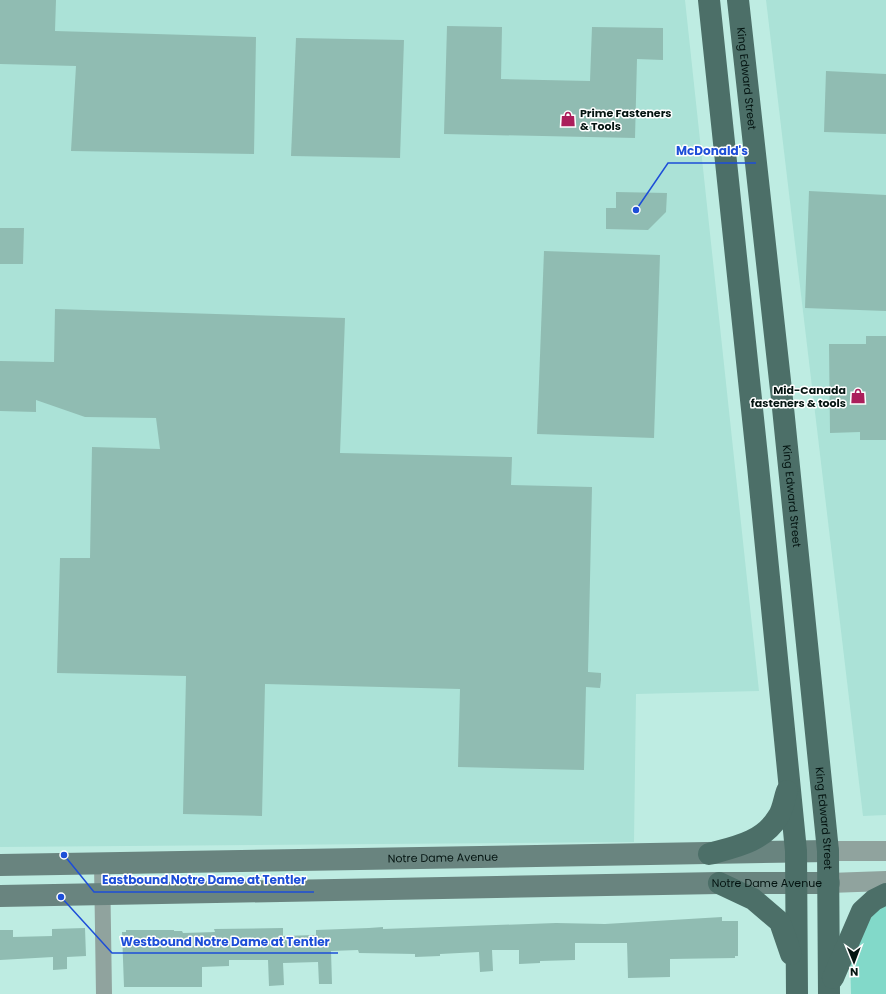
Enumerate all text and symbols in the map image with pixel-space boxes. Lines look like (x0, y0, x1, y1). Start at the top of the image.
street label: King Edward Street (733, 26, 760, 131)
place label: Prime Fasteners & Tools (580, 105, 671, 134)
shop icon: Prime Fasteners & Tools (559, 110, 577, 128)
callout: McDonald's (668, 139, 756, 163)
text: McDonald's (676, 142, 748, 159)
place label: Mid-Canada fasteners & tools (751, 382, 846, 411)
shop icon: Mid-Canada fasteners & tools (849, 387, 867, 405)
street label: King Edward Street (779, 444, 805, 548)
street label: King Edward Street (812, 766, 836, 870)
street label: Notre Dame Avenue (388, 849, 498, 866)
callout: Eastbound Notre Dame at Tentler (94, 868, 314, 892)
text: Eastbound Notre Dame at Tentler (102, 871, 306, 888)
street label: Notre Dame Avenue (712, 875, 822, 891)
callout: Westbound Notre Dame at Tentler (112, 929, 338, 953)
text: Westbound Notre Dame at Tentler (120, 933, 330, 950)
north arrow (834, 942, 874, 982)
text: N (850, 964, 858, 980)

